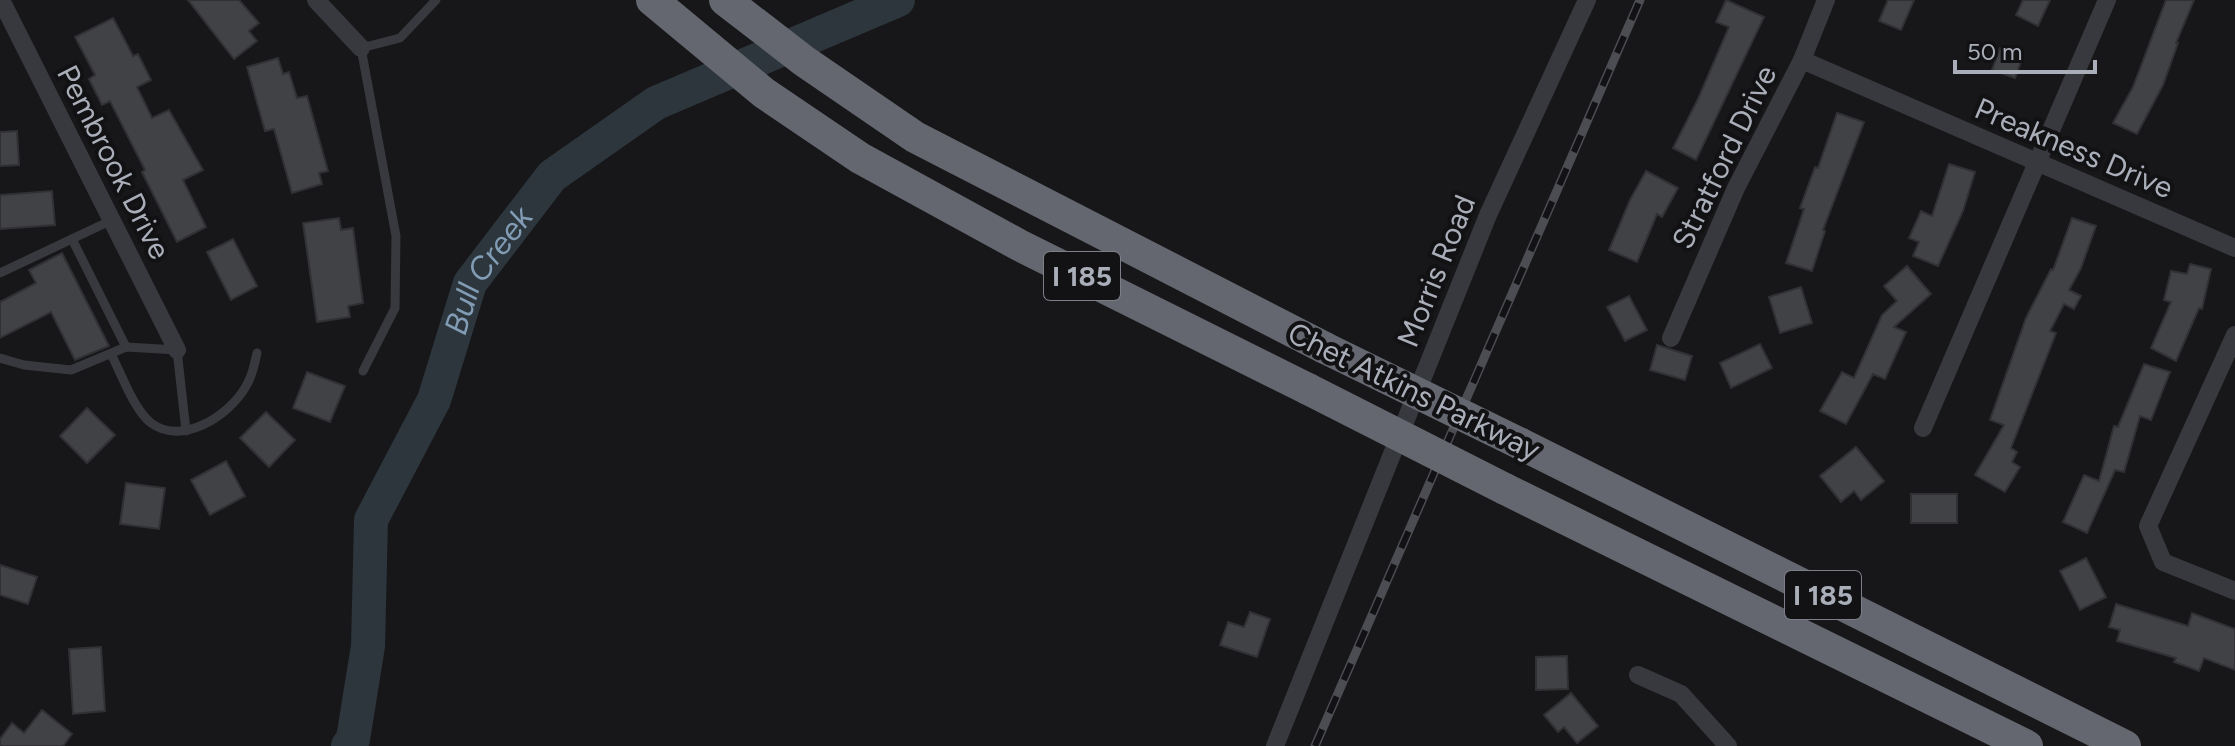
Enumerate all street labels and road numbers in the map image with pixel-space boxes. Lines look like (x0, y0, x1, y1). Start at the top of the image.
street label: Pembrook Drive (49, 59, 179, 265)
street label: Stratford Drive (1664, 59, 1784, 255)
street label: Preakness Drive (1969, 90, 2179, 206)
street label: Morris Road (1389, 190, 1483, 352)
road number: I 185 (1044, 252, 1120, 300)
street label: Chet Atkins Parkway (1282, 314, 1546, 468)
road number: I 185 (1785, 571, 1861, 619)

